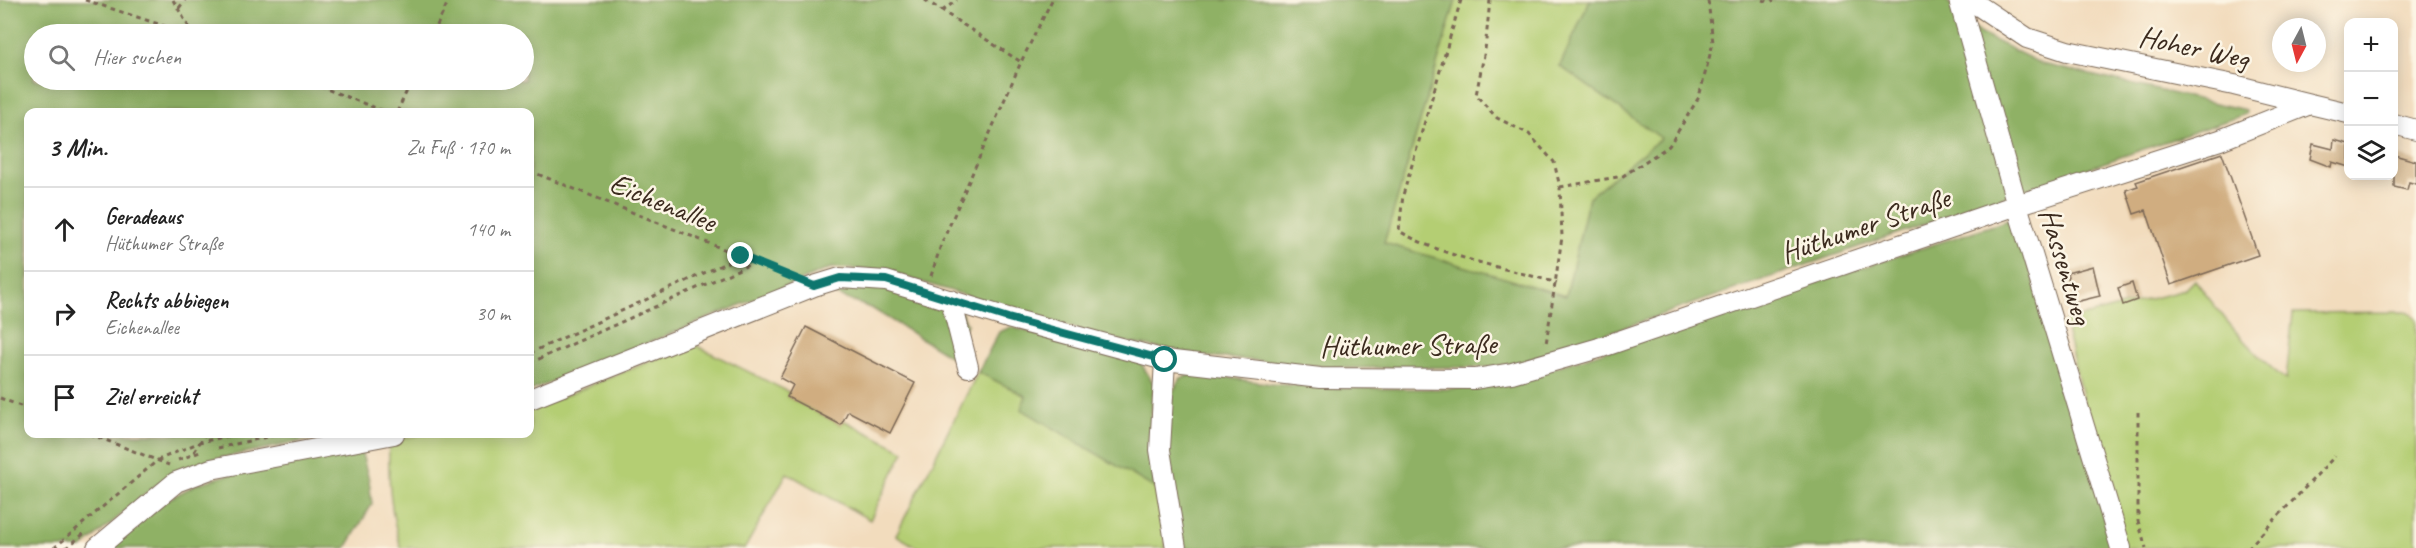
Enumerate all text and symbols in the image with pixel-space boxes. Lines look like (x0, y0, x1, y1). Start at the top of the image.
street label: Hoher Weg (2136, 17, 2255, 78)
north arrow (2272, 18, 2326, 72)
map controls (2344, 18, 2398, 180)
button: + (2344, 18, 2398, 72)
search box (24, 24, 534, 90)
icon: search (45, 41, 78, 74)
text: Hier suchen (93, 43, 181, 71)
button: − (2344, 72, 2398, 126)
button: layers (2344, 126, 2398, 180)
text: 3 Min. (48, 131, 107, 164)
text: Zu Fuß · 170 m (407, 135, 510, 160)
street label: Eichenallee (604, 164, 724, 241)
street label: Hüthumer Straße (1775, 178, 1957, 272)
text: Geradeaus (105, 203, 182, 231)
street label: Hassentweg (2030, 203, 2102, 331)
icon: ahead (48, 213, 81, 246)
text: 140 m (467, 217, 510, 242)
text: Hüthumer Straße (105, 231, 223, 256)
route end (727, 242, 753, 268)
text: Rechts abbiegen (105, 287, 228, 315)
icon: right (48, 297, 81, 330)
text: 30 m (476, 301, 510, 326)
text: Eichenallee (105, 315, 179, 340)
street label: Hüthumer Straße (1319, 324, 1499, 366)
route start (1151, 346, 1177, 372)
icon: arrive (48, 381, 81, 414)
text: Ziel erreicht (105, 383, 198, 411)

